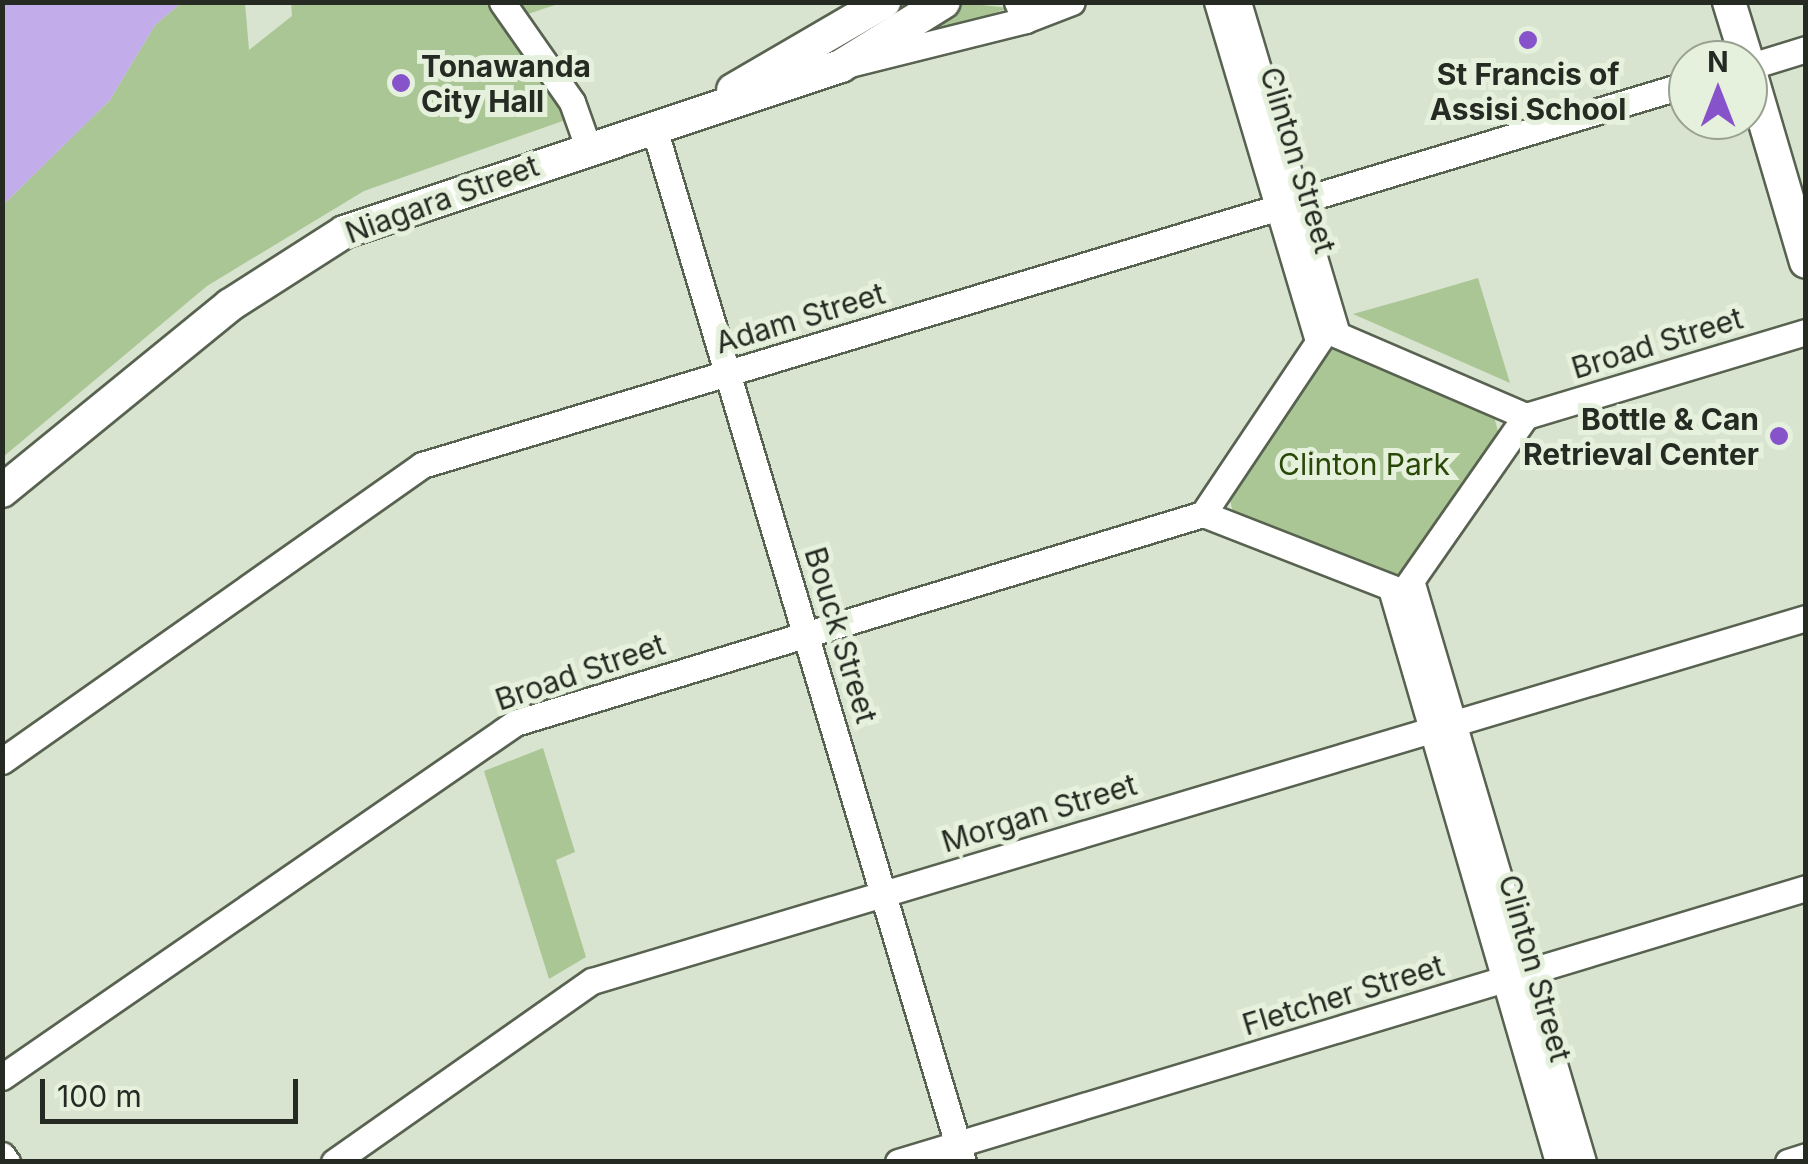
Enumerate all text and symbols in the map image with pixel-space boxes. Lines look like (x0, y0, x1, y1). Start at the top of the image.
marker: St Francis of Assisi School (1517, 29, 1539, 51)
north arrow (1668, 40, 1768, 140)
text: N (1707, 45, 1729, 79)
place label: Tonawanda City Hall (421, 48, 591, 118)
place label: St Francis of Assisi School (1430, 56, 1626, 126)
street label: Clinton Street (1253, 63, 1343, 257)
marker: Tonawanda City Hall (390, 72, 412, 94)
street label: Niagara Street (340, 147, 544, 251)
street label: Adam Street (711, 275, 889, 361)
street label: Broad Street (1567, 300, 1747, 386)
place label: Bottle & Can Retrieval Center (1523, 401, 1759, 472)
marker: Bottle & Can Retrieval Center (1768, 425, 1790, 447)
park label: Clinton Park (1278, 446, 1450, 482)
street label: Bouck Street (797, 543, 885, 727)
street label: Broad Street (490, 626, 670, 718)
street label: Morgan Street (937, 766, 1141, 860)
street label: Clinton Street (1491, 871, 1579, 1065)
street label: Fletcher Street (1238, 947, 1448, 1043)
scale bar (45, 1059, 302, 1121)
text: 100 m (57, 1078, 142, 1114)

